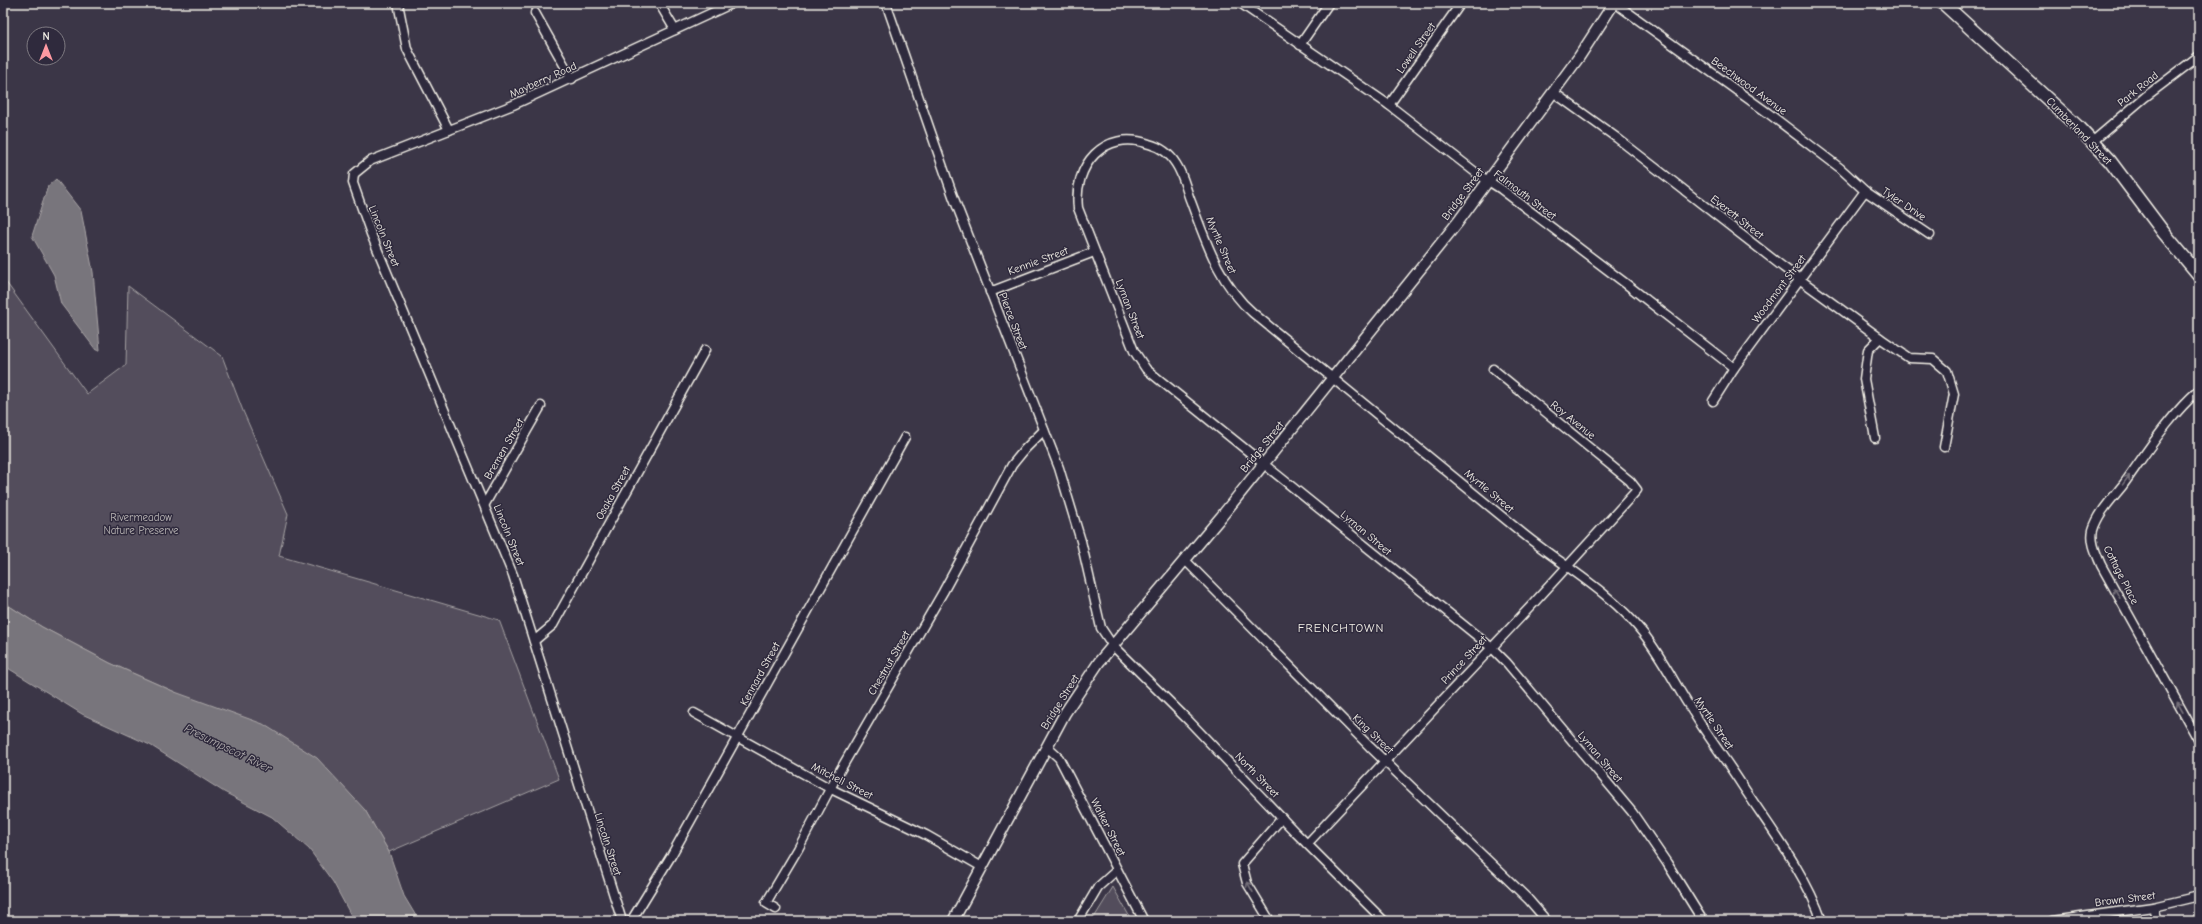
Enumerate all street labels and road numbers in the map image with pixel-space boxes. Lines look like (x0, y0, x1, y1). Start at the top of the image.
street label: Lowell Street (1394, 19, 1439, 76)
street label: Beechwood Avenue (1709, 54, 1790, 118)
street label: Mayberry Road (507, 59, 579, 101)
street label: Park Road (2115, 69, 2161, 109)
street label: Cumberland Street (2044, 95, 2115, 168)
street label: Bridge Street (1439, 165, 1487, 223)
street label: Falmouth Street (1491, 167, 1559, 223)
street label: Tyler Drive (1880, 185, 1929, 224)
street label: Everett Street (1708, 192, 1767, 242)
street label: Lincoln Street (366, 203, 403, 269)
street label: Myrtle Street (1203, 214, 1239, 276)
street label: Kennie Street (1006, 244, 1071, 278)
street label: Woodmont Street (1749, 252, 1809, 326)
street label: Lyman Street (1113, 277, 1148, 341)
street label: Pierce Street (996, 291, 1030, 352)
street label: Roy Avenue (1548, 398, 1599, 442)
street label: Bremen Street (481, 415, 527, 482)
street label: Bridge Street (1237, 418, 1287, 475)
street label: Osaka Street (593, 463, 633, 522)
street label: Myrtle Street (1462, 466, 1517, 516)
street label: Lincoln Street (491, 502, 528, 568)
street label: Lyman Street (1338, 508, 1395, 559)
street label: Cottage Place (2101, 543, 2142, 607)
street label: Chestnut Street (865, 628, 913, 697)
street label: Prince Street (1438, 633, 1490, 687)
street label: Kennard Street (737, 639, 783, 708)
street label: Bridge Street (1038, 672, 1082, 732)
street label: Myrtle Street (1692, 694, 1737, 753)
street label: King Street (1350, 711, 1397, 757)
street label: Lyman Street (1575, 729, 1626, 786)
street label: North Street (1232, 750, 1282, 801)
street label: Mitchell Street (809, 760, 876, 802)
street label: Walker Street (1088, 796, 1128, 859)
street label: Lincoln Street (592, 811, 624, 878)
street label: Brown Street (2094, 889, 2157, 909)

